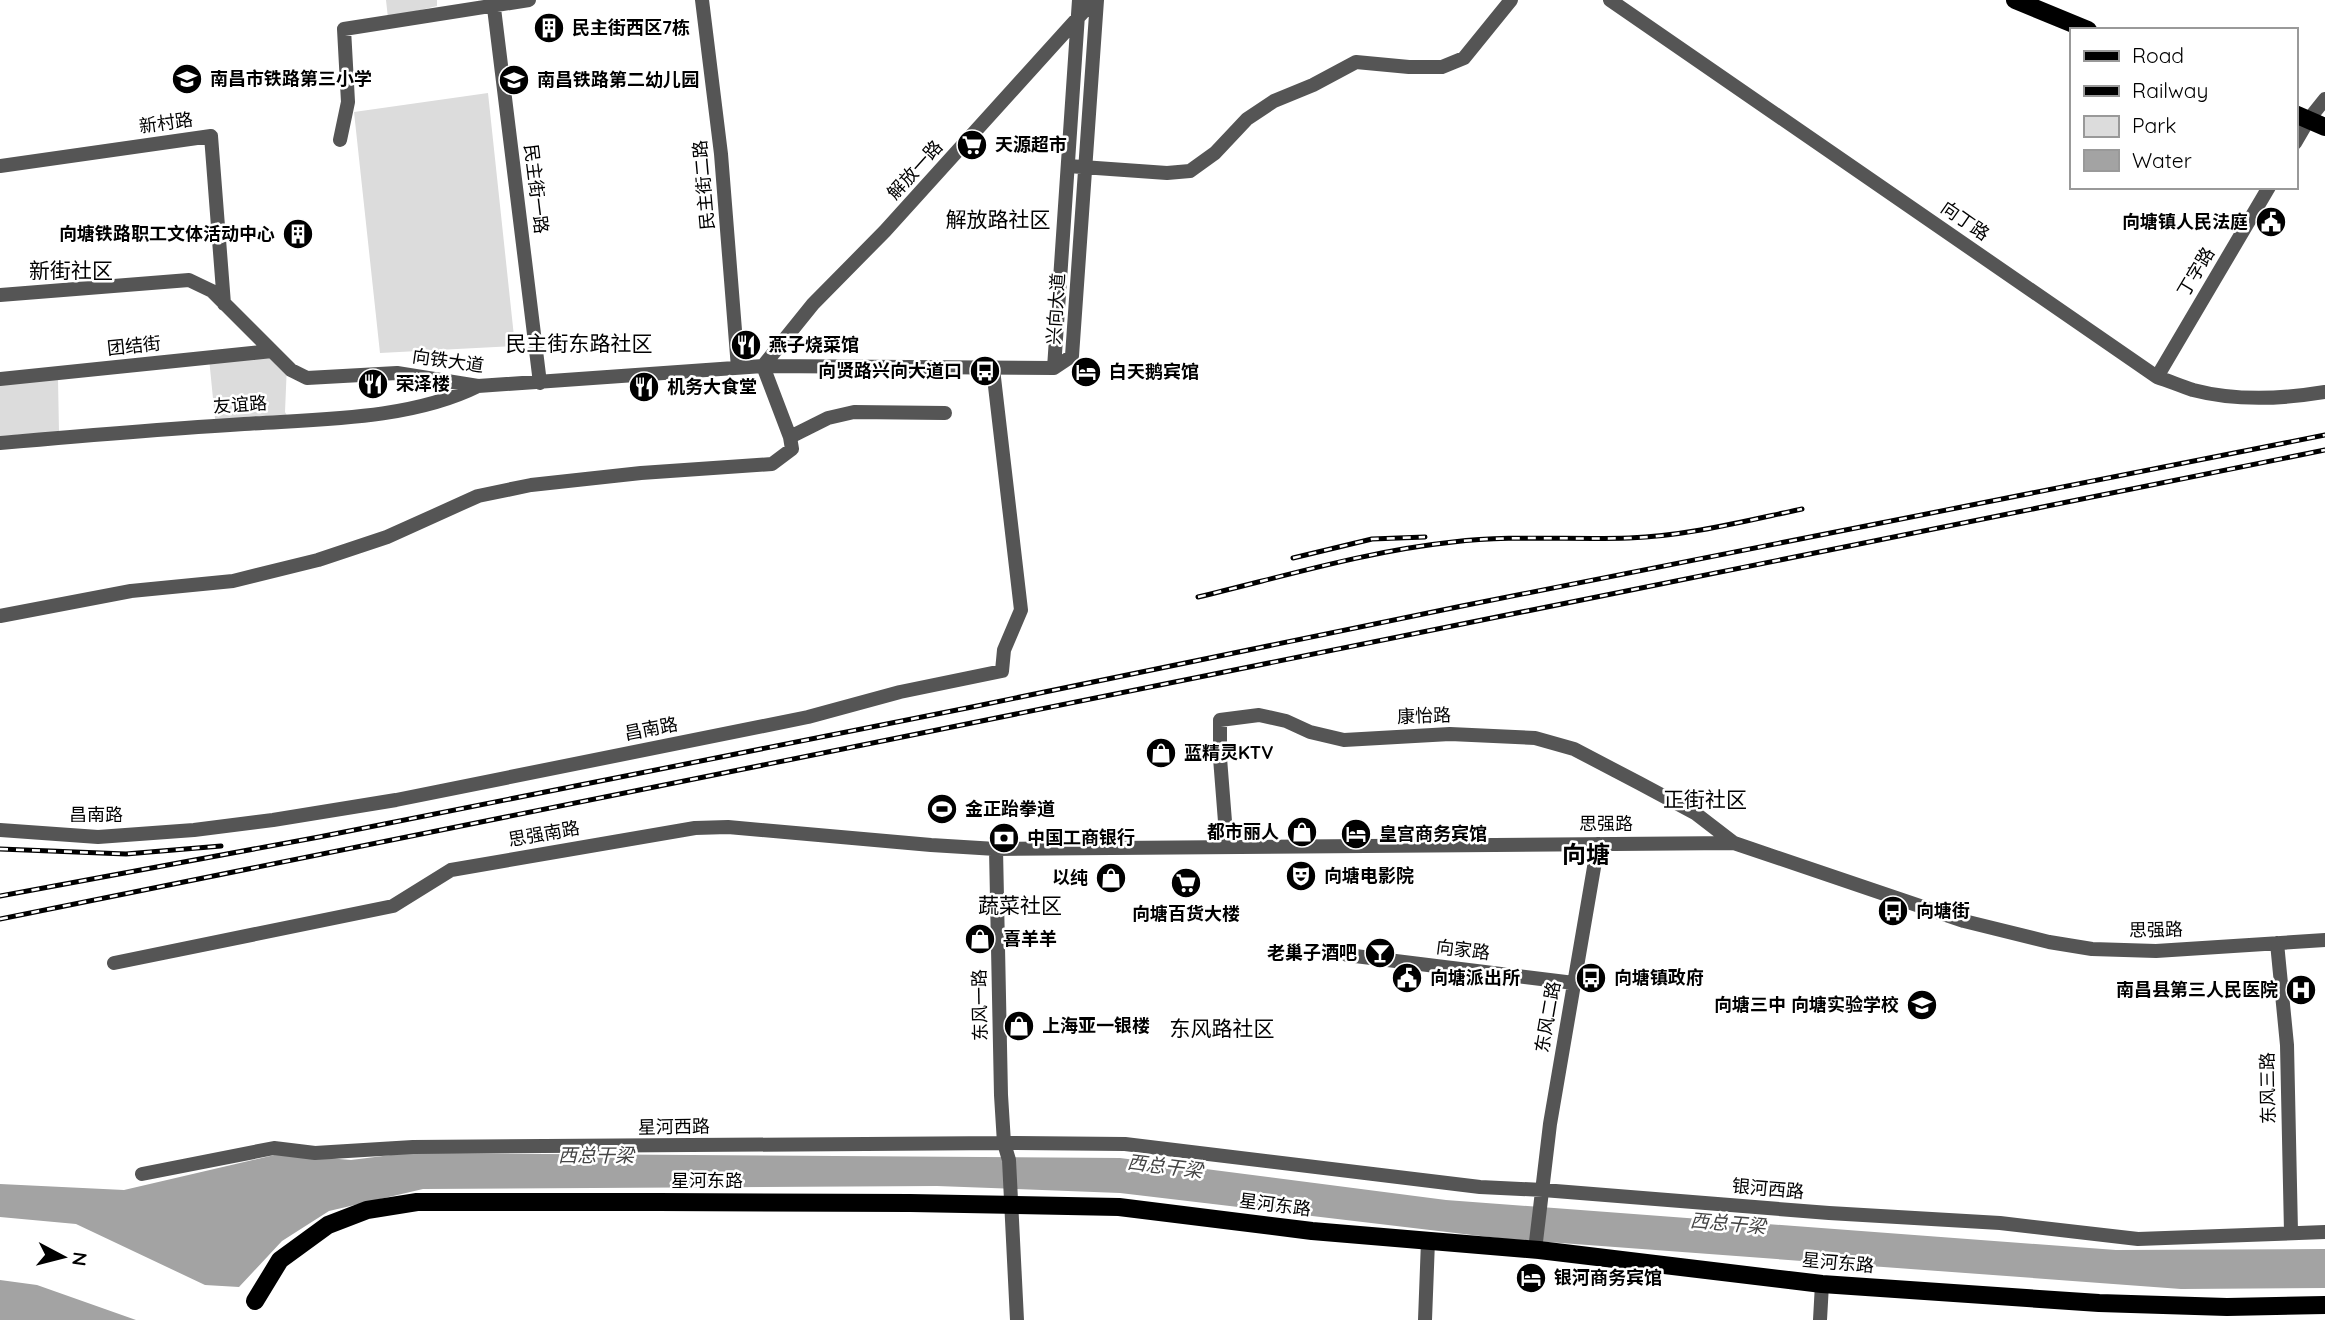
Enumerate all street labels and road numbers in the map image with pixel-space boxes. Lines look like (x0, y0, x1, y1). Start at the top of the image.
street label: 新村路 (138, 107, 194, 138)
street label: 解放一路 (882, 135, 947, 204)
street label: 民主街二路 (688, 139, 719, 231)
street label: 民主街一路 (520, 143, 553, 235)
street label: 向丁路 (1937, 196, 1994, 245)
street label: 丁字路 (2172, 243, 2219, 301)
street label: 兴向大道 (1042, 272, 1069, 346)
street label: 团结街 (106, 331, 162, 360)
street label: 向铁大道 (411, 344, 485, 377)
street label: 友谊路 (212, 391, 268, 418)
street label: 康怡路 (1397, 703, 1451, 728)
street label: 昌南路 (622, 712, 680, 745)
street label: 昌南路 (69, 803, 123, 826)
street label: 思强路 (1579, 812, 1633, 835)
street label: 思强南路 (506, 816, 581, 851)
street label: 思强路 (2129, 918, 2183, 941)
street label: 向家路 (1435, 935, 1491, 964)
street label: 东风一路 (967, 969, 992, 1041)
street label: 东风二路 (1530, 979, 1565, 1054)
street label: 东风三路 (2255, 1052, 2280, 1124)
street label: 星河西路 (638, 1114, 710, 1139)
street label: 星河东路 (671, 1169, 743, 1192)
street label: 银河西路 (1731, 1174, 1805, 1203)
street label: 星河东路 (1238, 1189, 1312, 1220)
street label: 星河东路 (1801, 1248, 1875, 1277)

